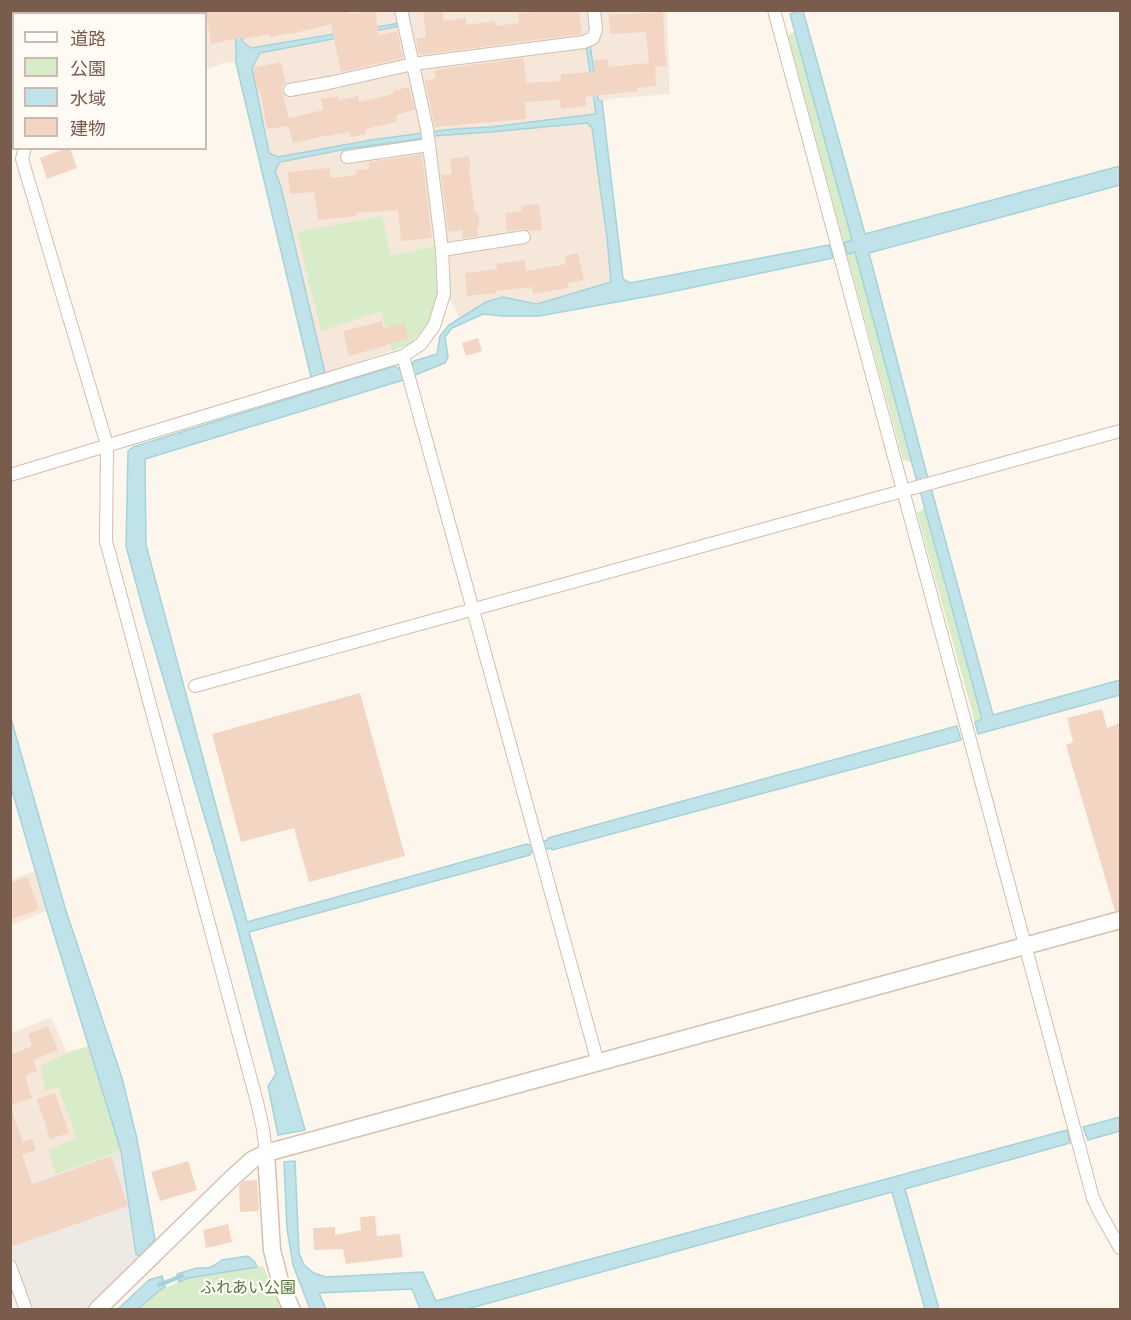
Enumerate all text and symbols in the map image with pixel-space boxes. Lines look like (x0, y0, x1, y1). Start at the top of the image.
legend (12, 12, 207, 150)
text: 道路 (70, 28, 106, 49)
text: 公園 (70, 58, 106, 79)
text: 水域 (70, 88, 106, 109)
text: 建物 (70, 118, 106, 139)
park label: ふれあい公園 (200, 1279, 296, 1299)

